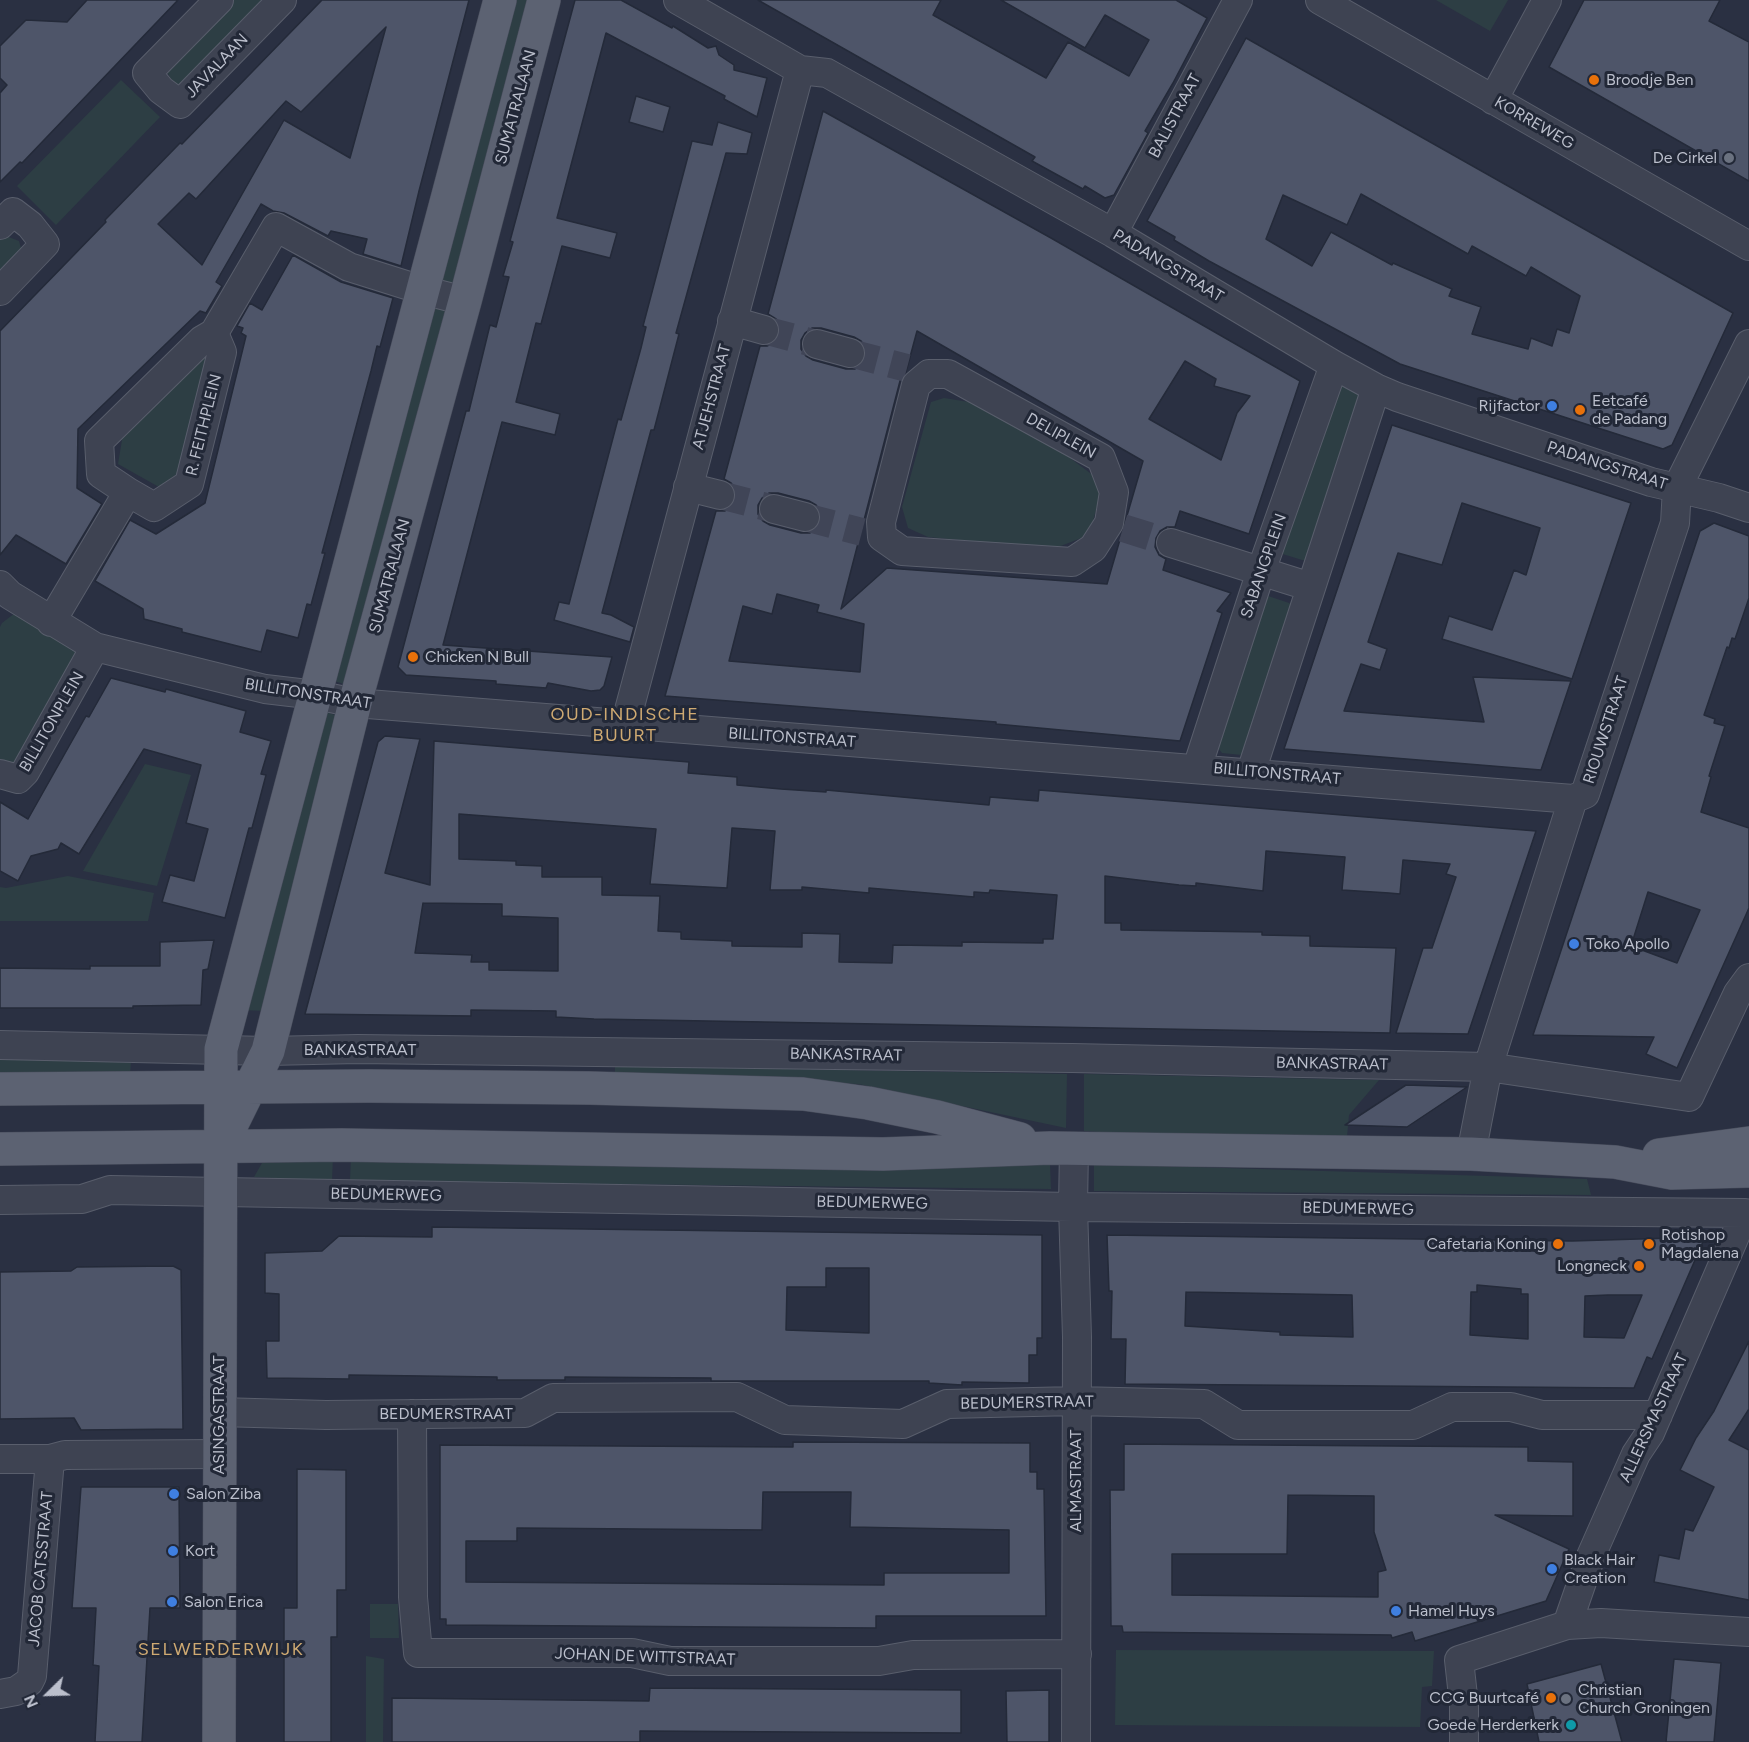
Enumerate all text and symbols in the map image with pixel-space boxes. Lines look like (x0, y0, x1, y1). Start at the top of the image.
street label: JAVALAAN (182, 30, 252, 102)
street label: SUMATRALAAN (492, 48, 540, 166)
place label: Broodje Ben (1606, 70, 1694, 90)
street label: BALISTRAAT (1145, 71, 1205, 161)
marker: Broodje Ben (1587, 73, 1601, 87)
street label: KORREWEG (1491, 93, 1577, 153)
place label: De Cirkel (1653, 148, 1717, 168)
marker: De Cirkel (1722, 151, 1736, 165)
street label: PADANGSTRAAT (1109, 225, 1227, 307)
street label: ATJEHSTRAAT (689, 342, 735, 452)
street label: R. FEITHPLEIN (182, 372, 226, 478)
place label: Eetcafé de Padang (1592, 391, 1667, 429)
place label: Rijfactor (1479, 396, 1540, 416)
marker: Rijfactor (1545, 399, 1559, 413)
marker: Eetcafé de Padang (1573, 403, 1587, 417)
street label: DELIPLEIN (1023, 409, 1099, 463)
street label: PADANGSTRAAT (1544, 437, 1670, 495)
street label: SABANGPLEIN (1237, 511, 1291, 621)
street label: SUMATRALAAN (366, 517, 414, 635)
place label: Chicken N Bull (425, 647, 529, 667)
marker: Chicken N Bull (406, 650, 420, 664)
street label: BILLITONPLEIN (16, 668, 88, 776)
street label: RIOUWSTRAAT (1580, 674, 1632, 786)
street label: BILLITONSTRAAT (243, 675, 373, 713)
district label: OUD-INDISCHE BUURT (551, 704, 699, 746)
street label: BILLITONSTRAAT (728, 724, 856, 752)
street label: BILLITONSTRAAT (1213, 759, 1341, 789)
place label: Toko Apollo (1586, 934, 1670, 954)
marker: Toko Apollo (1567, 937, 1581, 951)
street label: BANKASTRAAT (304, 1040, 416, 1060)
street label: BANKASTRAAT (790, 1044, 902, 1066)
street label: BANKASTRAAT (1276, 1053, 1388, 1075)
street label: BEDUMERWEG (330, 1184, 442, 1206)
street label: BEDUMERWEG (816, 1192, 928, 1214)
street label: BEDUMERWEG (1302, 1198, 1414, 1220)
place label: Rotishop Magdalena (1661, 1225, 1739, 1263)
place label: Cafetaria Koning (1426, 1234, 1546, 1254)
marker: Cafetaria Koning (1551, 1237, 1565, 1251)
marker: Rotishop Magdalena (1642, 1237, 1656, 1251)
place label: Longneck (1557, 1256, 1627, 1276)
marker: Longneck (1632, 1259, 1646, 1273)
street label: ALLERSMASTRAAT (1616, 1350, 1692, 1486)
street label: ASINGASTRAAT (209, 1355, 229, 1475)
street label: BEDUMERSTRAAT (960, 1392, 1094, 1414)
street label: BEDUMERSTRAAT (379, 1404, 513, 1424)
street label: ALMASTRAAT (1066, 1430, 1086, 1532)
place label: Salon Ziba (186, 1484, 261, 1504)
marker: Salon Ziba (167, 1487, 181, 1501)
street label: JACOB CATSSTRAAT (25, 1490, 57, 1648)
place label: Kort (185, 1541, 215, 1561)
marker: Kort (166, 1544, 180, 1558)
place label: Black Hair Creation (1564, 1550, 1635, 1588)
marker: Black Hair Creation (1545, 1562, 1559, 1576)
place label: Salon Erica (184, 1592, 263, 1612)
marker: Salon Erica (165, 1595, 179, 1609)
place label: Hamel Huys (1408, 1601, 1495, 1621)
marker: Hamel Huys (1389, 1604, 1403, 1618)
district label: SELWERDERWIJK (138, 1639, 304, 1661)
street label: JOHAN DE WITTSTRAAT (554, 1644, 736, 1670)
north arrow (18, 1664, 78, 1724)
place label: Christian Church Groningen (1578, 1680, 1710, 1718)
place label: CCG Buurtcafé (1429, 1688, 1539, 1708)
marker: CCG Buurtcafé (1544, 1691, 1558, 1705)
text: N (20, 1692, 42, 1711)
marker: Christian Church Groningen (1559, 1692, 1573, 1706)
place label: Goede Herderkerk (1428, 1715, 1559, 1735)
marker: Goede Herderkerk (1564, 1718, 1578, 1732)

